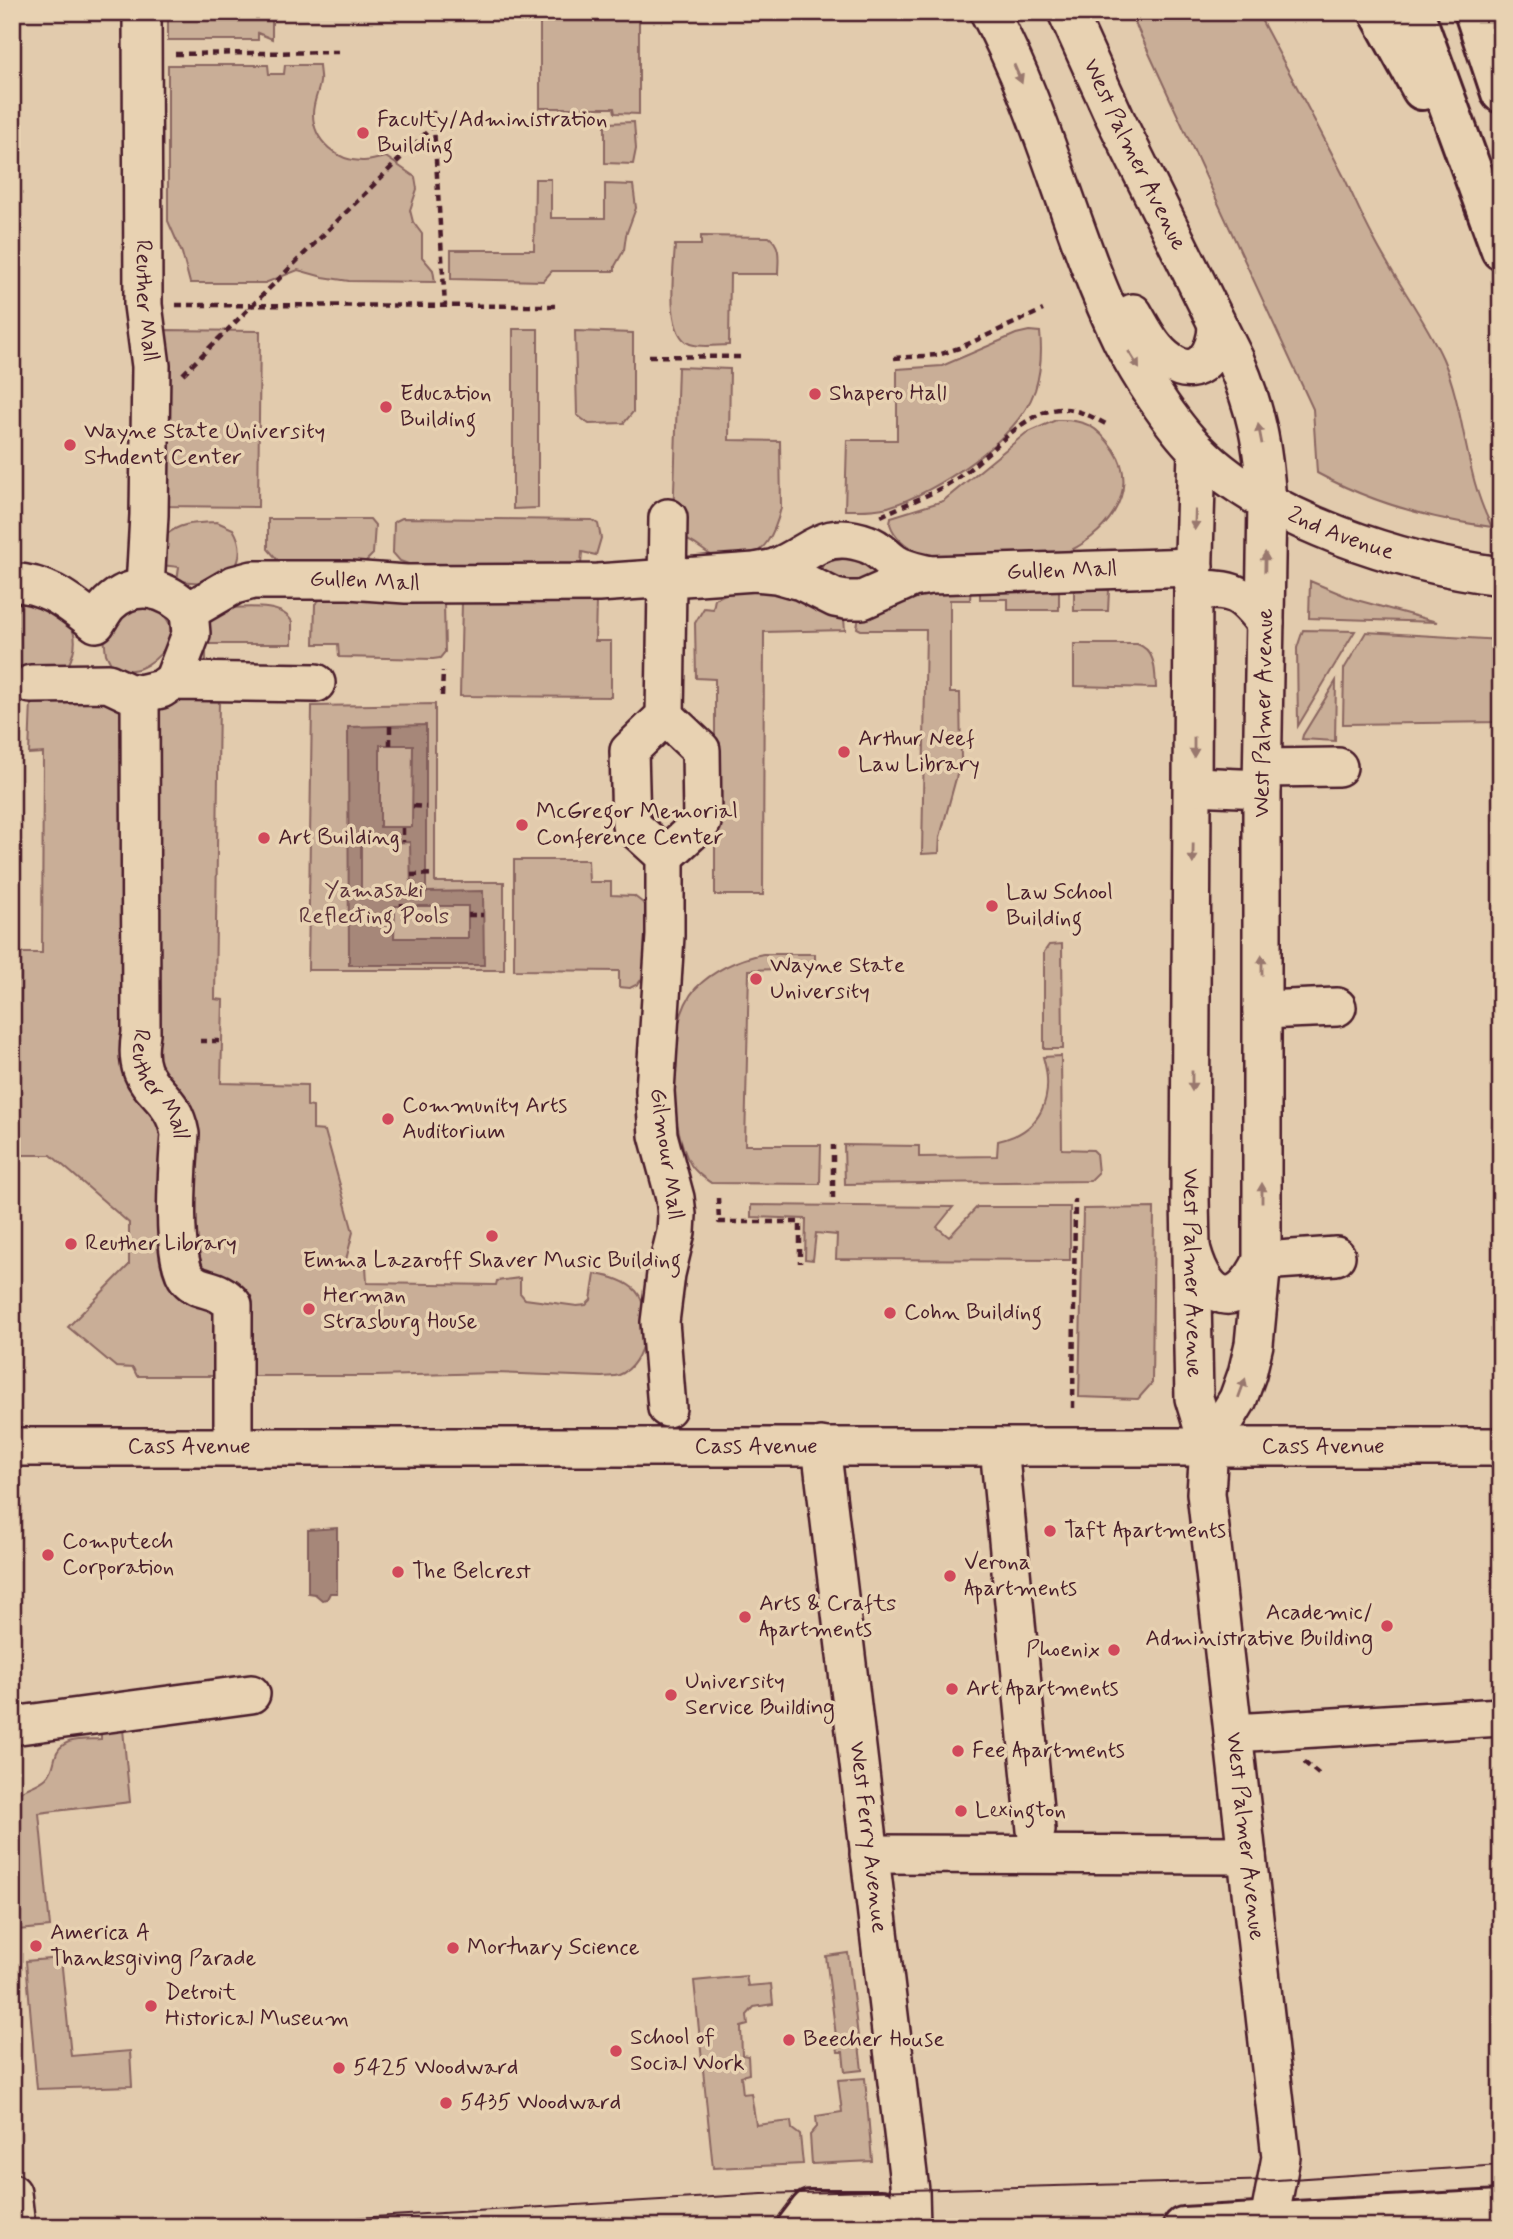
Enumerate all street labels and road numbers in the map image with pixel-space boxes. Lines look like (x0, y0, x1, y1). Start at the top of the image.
street label: West Palmer Avenue (1075, 54, 1194, 256)
street label: Reuther Mall (128, 240, 165, 364)
street label: 2nd Avenue (1283, 500, 1397, 568)
street label: Gullen Mall (1006, 554, 1118, 588)
street label: Gullen Mall (309, 565, 420, 599)
street label: West Palmer Avenue (1247, 608, 1281, 818)
street label: Reuther Mall (124, 1027, 195, 1140)
street label: Gilmour Mall (642, 1086, 690, 1222)
street label: West Palmer Avenue (1175, 1168, 1209, 1378)
street label: Cass Avenue (127, 1432, 251, 1462)
street label: Cass Avenue (694, 1432, 818, 1462)
street label: Cass Avenue (1261, 1432, 1385, 1462)
street label: West Palmer Avenue (1218, 1731, 1271, 1942)
street label: West Ferry Avenue (841, 1740, 894, 1935)

